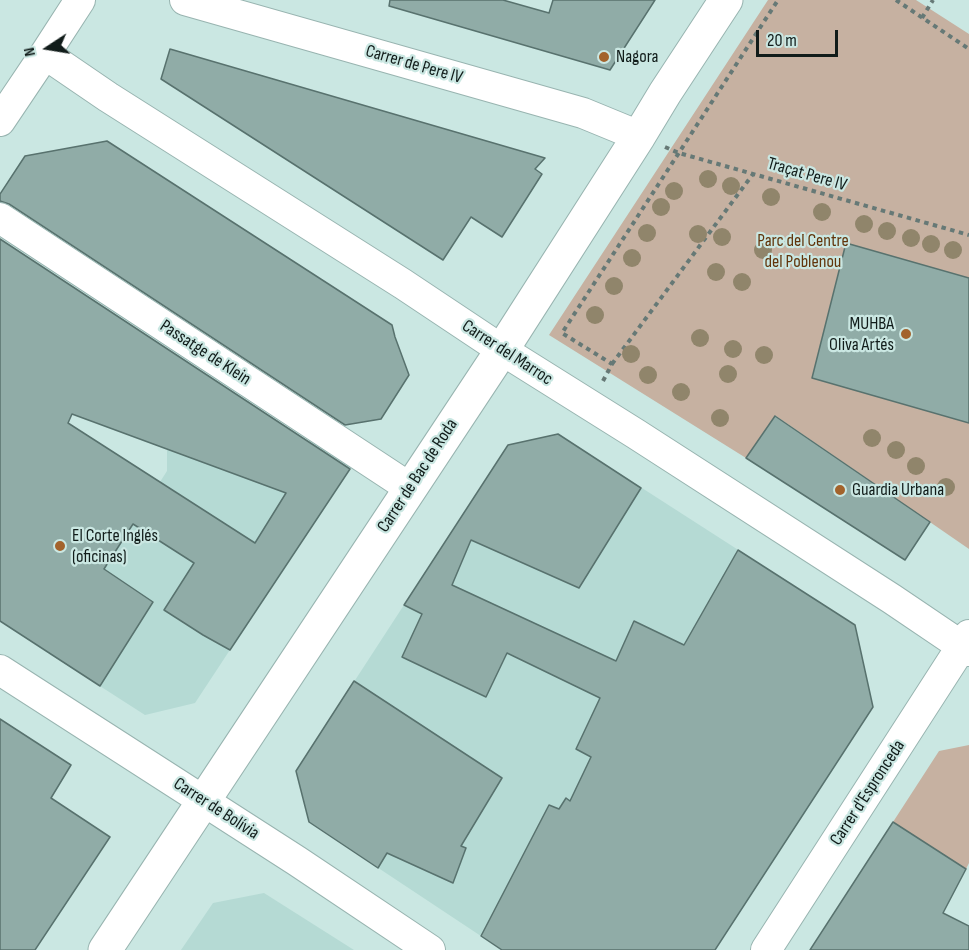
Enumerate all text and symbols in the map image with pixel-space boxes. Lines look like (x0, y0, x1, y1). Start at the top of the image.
north arrow (18, 18, 78, 78)
scale bar (759, 18, 842, 56)
text: 20 m (767, 30, 797, 51)
street label: Carrer de Pere IV (363, 41, 465, 89)
text: N (20, 46, 40, 58)
place label: Nagora (616, 46, 658, 68)
marker: Nagora (597, 50, 611, 64)
street label: Traçat Pere IV (765, 153, 849, 197)
park label: Parc del Centre del Poblenou (757, 230, 849, 272)
place label: MUHBA Oliva Artés (829, 313, 894, 356)
street label: Passatge de Klein (156, 316, 254, 390)
street label: Carrer del Marroc (458, 316, 556, 390)
marker: MUHBA Oliva Artés (899, 327, 913, 341)
street label: Carrer de Bac de Roda (373, 415, 463, 537)
place label: Guardia Urbana (852, 479, 944, 501)
marker: Guardia Urbana (833, 483, 847, 497)
place label: El Corte Inglés (oficinas) (72, 525, 158, 568)
marker: El Corte Inglés (oficinas) (53, 539, 67, 553)
street label: Carrer d'Espronceda (826, 736, 910, 850)
street label: Carrer de Bolívia (169, 773, 263, 845)

